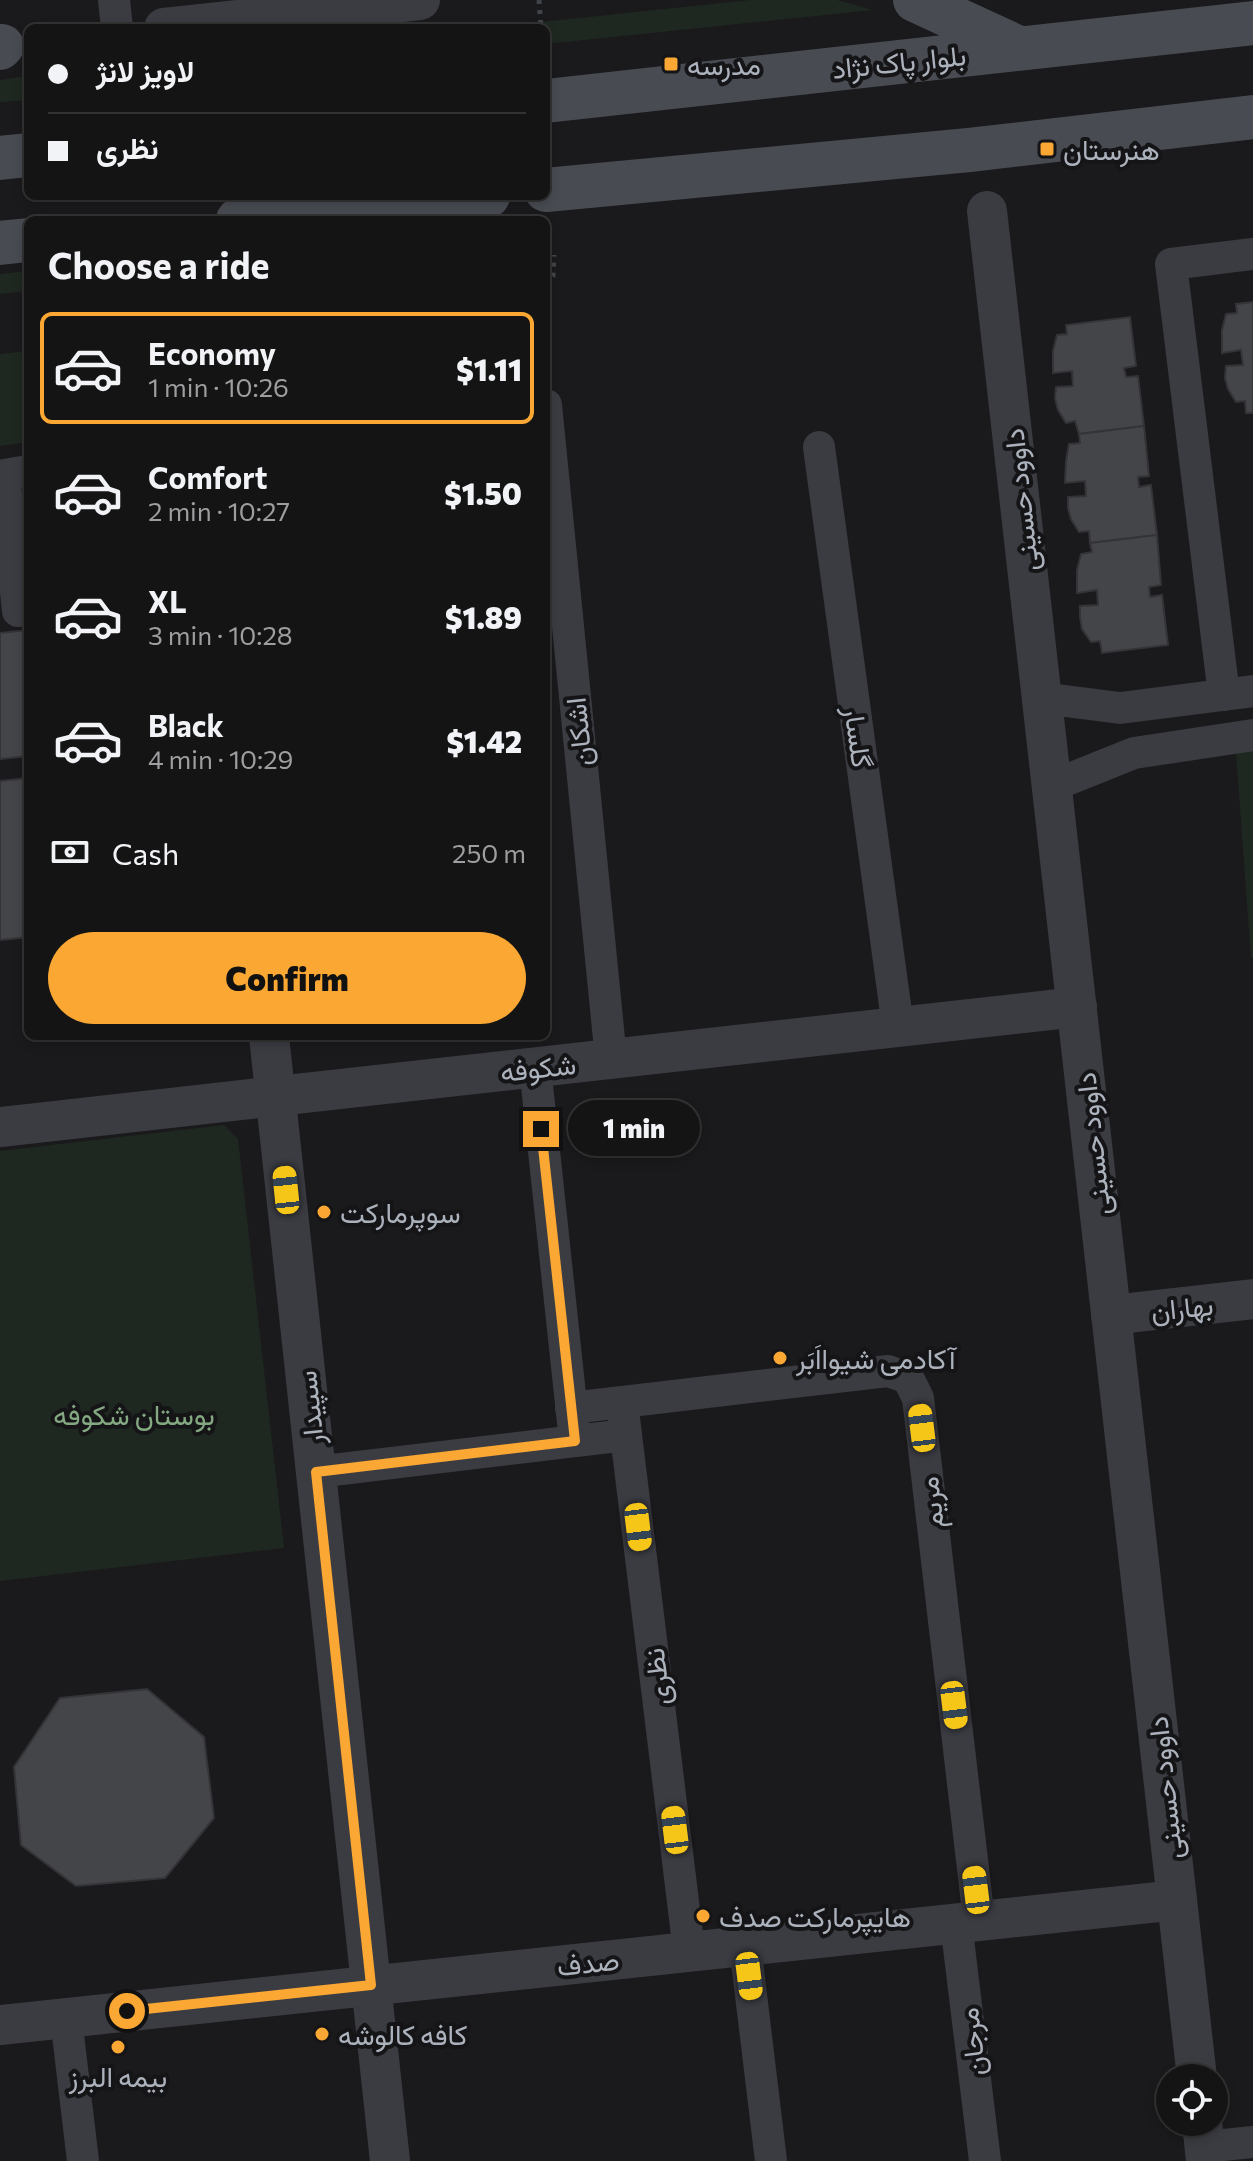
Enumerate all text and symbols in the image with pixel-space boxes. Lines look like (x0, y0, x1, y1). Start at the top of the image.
street label: بلوار پاک نژاد (830, 37, 968, 88)
place label: مدرسه (687, 47, 761, 83)
text: لاويز لانژ (96, 51, 194, 88)
marker: مدرسه (662, 55, 680, 73)
text: نظری (96, 128, 159, 165)
place label: هنرستان (1063, 132, 1160, 168)
marker: هنرستان (1038, 140, 1056, 158)
text: Choose a ride (48, 242, 269, 286)
icon: car (52, 332, 124, 404)
text: Economy (148, 334, 276, 371)
text: $1.11 (456, 350, 522, 387)
text: 1 min · 10:26 (148, 371, 289, 402)
street label: داوود حسینی (996, 427, 1046, 573)
icon: car (52, 456, 124, 528)
text: Comfort (148, 458, 267, 495)
text: $1.50 (444, 474, 522, 511)
text: 2 min · 10:27 (148, 495, 290, 526)
icon: car (52, 580, 124, 652)
text: XL (148, 582, 187, 619)
text: $1.89 (445, 598, 522, 635)
text: 3 min · 10:28 (148, 619, 293, 650)
street label: اشکان (557, 696, 599, 768)
street label: گلسار (836, 703, 880, 770)
icon: car (52, 704, 124, 776)
text: Black (148, 706, 224, 743)
text: $1.42 (446, 722, 522, 759)
text: 4 min · 10:29 (148, 743, 293, 774)
icon: cash (48, 830, 92, 874)
text: Cash (112, 834, 179, 871)
text: 250 m (452, 837, 526, 868)
button: Confirm (48, 932, 526, 1024)
street label: شکوفه (498, 1046, 578, 1090)
street label: داوود حسینی (1068, 1071, 1118, 1217)
callout: 1 min (569, 1101, 701, 1157)
route end (523, 1111, 559, 1147)
text: 1 min (603, 1112, 665, 1143)
car (272, 1165, 300, 1215)
place label: سوپرمارکت (340, 1195, 461, 1232)
marker: سوپرمارکت (315, 1203, 333, 1221)
street label: بهاران (1149, 1287, 1215, 1329)
place label: آکادمی شیوااَبَر (795, 1341, 958, 1377)
marker: آکادمی شیوااَبَر (771, 1349, 789, 1367)
street label: سپیدار (288, 1369, 333, 1448)
park label: بوستان شکوفه (53, 1397, 215, 1433)
car (907, 1403, 937, 1453)
street label: مریم (910, 1475, 953, 1531)
car (623, 1502, 653, 1552)
street label: نظری (636, 1646, 678, 1708)
car (939, 1680, 969, 1730)
street label: داوود حسینی (1140, 1715, 1190, 1861)
car (660, 1805, 690, 1855)
car (961, 1865, 991, 1915)
place label: هایپرمارکت صدف (719, 1899, 911, 1936)
marker: هایپرمارکت صدف (694, 1907, 712, 1925)
street label: صدف (555, 1942, 621, 1982)
car (734, 1951, 764, 2001)
route start (109, 1993, 145, 2029)
street label: مرجان (950, 2006, 994, 2078)
place label: کافه کالوشه (338, 2017, 467, 2053)
marker: کافه کالوشه (313, 2025, 331, 2043)
marker: بیمه البرز (109, 2038, 127, 2056)
place label: بیمه البرز (68, 2059, 167, 2095)
map controls (1156, 2064, 1228, 2136)
button: locate (1156, 2064, 1228, 2136)

